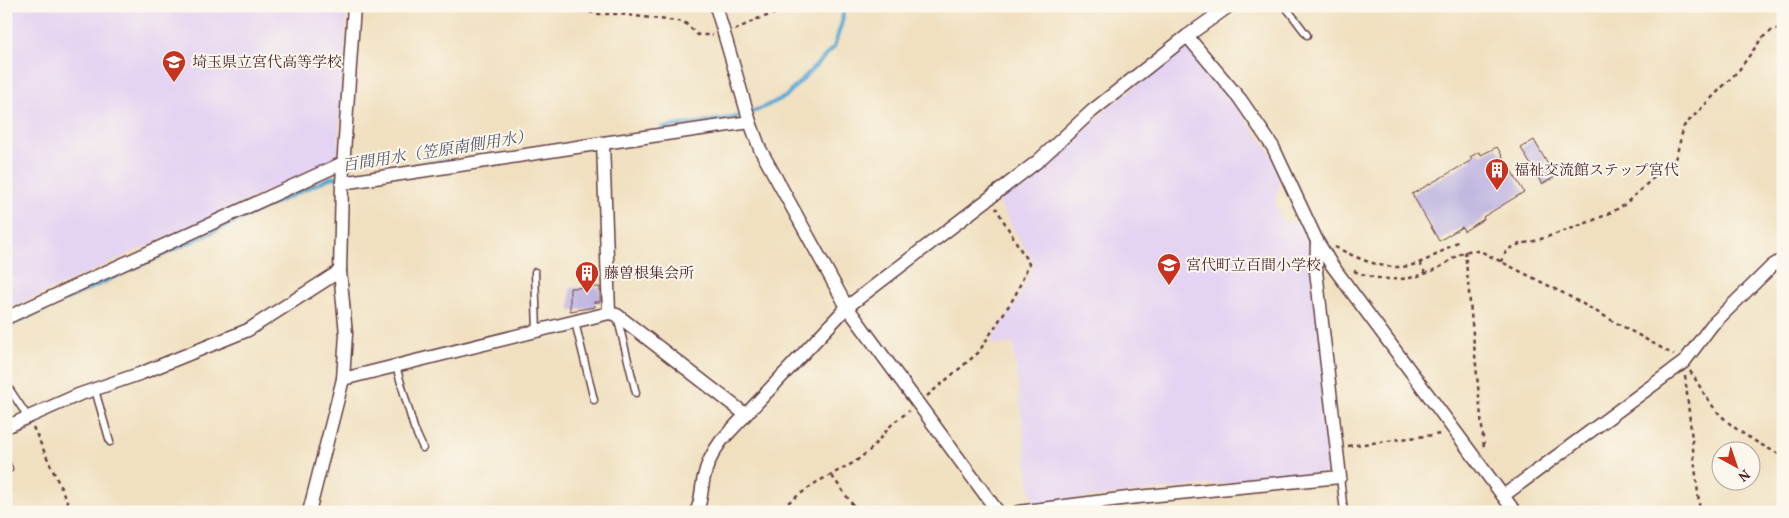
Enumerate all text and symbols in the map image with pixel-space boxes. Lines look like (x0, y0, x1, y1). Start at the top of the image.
school or university icon: 埼玉県立宮代高等学校 (161, 49, 187, 83)
place label: 埼玉県立宮代高等学校 (192, 53, 342, 74)
water label: 百間用水（笠原南側用水） (341, 126, 534, 178)
building icon: 福祉交流館ステップ宮代 (1484, 157, 1510, 191)
place label: 福祉交流館ステップ宮代 (1514, 161, 1679, 182)
school or university icon: 宮代町立百間小学校 (1156, 252, 1182, 286)
place label: 宮代町立百間小学校 (1186, 256, 1321, 277)
building icon: 藤曽根集会所 (574, 260, 600, 294)
place label: 藤曽根集会所 (604, 264, 694, 285)
north arrow (1712, 440, 1762, 490)
text: N (1733, 464, 1753, 485)

